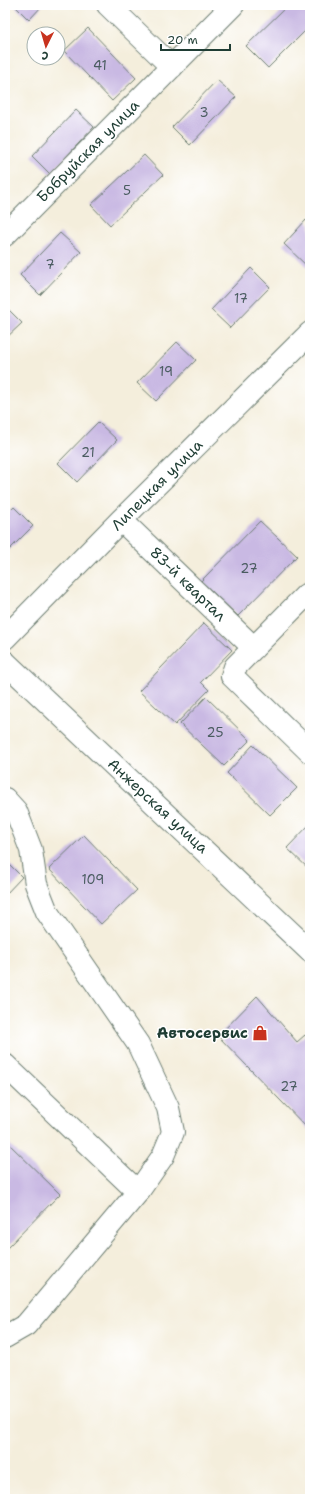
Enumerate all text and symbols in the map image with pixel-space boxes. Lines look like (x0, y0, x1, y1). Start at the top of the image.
north arrow (26, 26, 66, 66)
scale bar (161, 26, 230, 52)
text: 20 m (167, 32, 198, 48)
text: С (41, 48, 49, 63)
house number: 41 (93, 57, 107, 74)
street label: Бобруйская улица (32, 95, 144, 207)
house number: 3 (199, 104, 209, 121)
house number: 5 (123, 182, 131, 199)
house number: 7 (45, 256, 55, 273)
house number: 17 (234, 290, 248, 307)
house number: 19 (159, 363, 173, 380)
street label: Липецкая улица (107, 435, 207, 535)
house number: 21 (81, 444, 95, 461)
street label: 83-й квартал (145, 542, 231, 626)
house number: 27 (240, 560, 258, 577)
house number: 25 (207, 724, 223, 741)
street label: Анжерская улица (103, 754, 213, 858)
house number: 109 (82, 871, 104, 888)
place label: Автосервис (157, 1023, 248, 1043)
shop icon: Автосервис (251, 1024, 269, 1042)
house number: 27 (280, 1078, 298, 1095)

